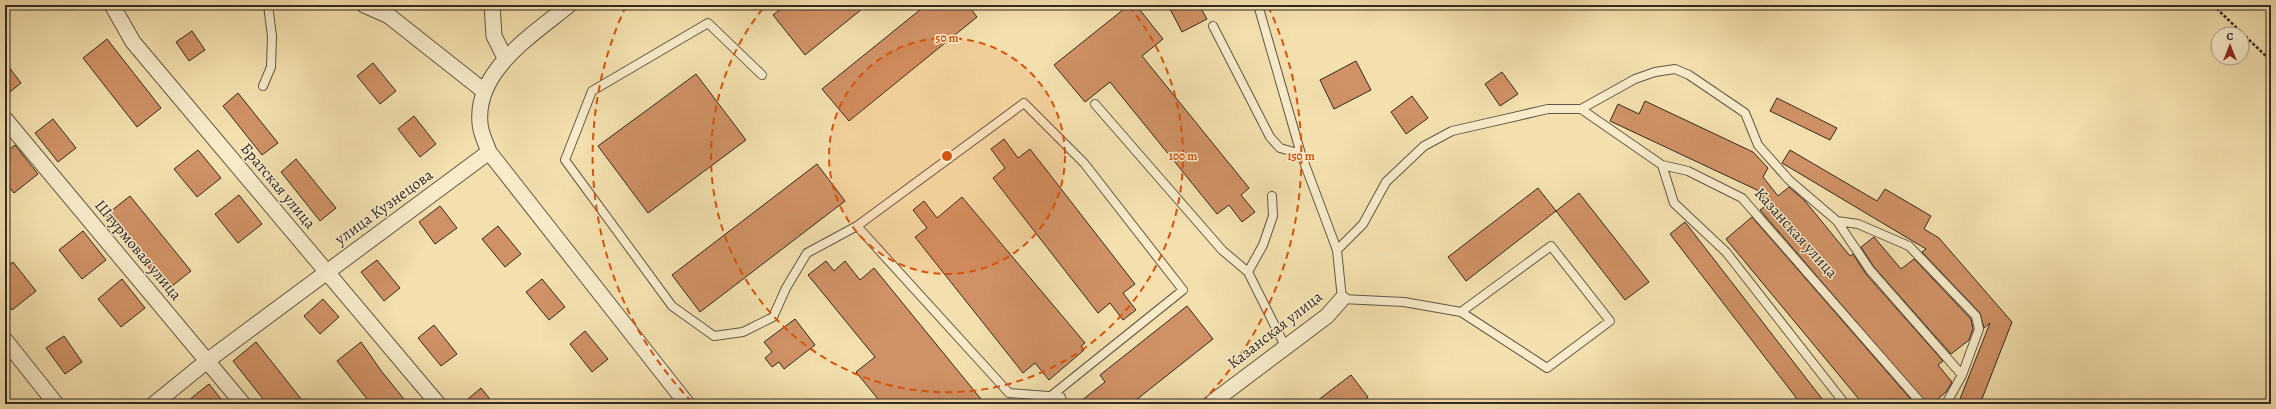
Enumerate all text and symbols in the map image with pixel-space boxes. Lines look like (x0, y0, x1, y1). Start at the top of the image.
north arrow (2210, 26, 2250, 66)
text: С (2227, 29, 2234, 44)
text: 50 m (935, 30, 959, 46)
street label: Братская улица (235, 138, 321, 234)
text: 100 m (1169, 148, 1197, 164)
text: 150 m (1287, 148, 1315, 164)
centre of rings (940, 149, 954, 163)
street label: улица Кузнецова (330, 164, 438, 251)
street label: Казанская улица (1749, 183, 1843, 284)
street label: Штурмовая улица (89, 195, 187, 306)
street label: Казанская улица (1223, 286, 1328, 374)

